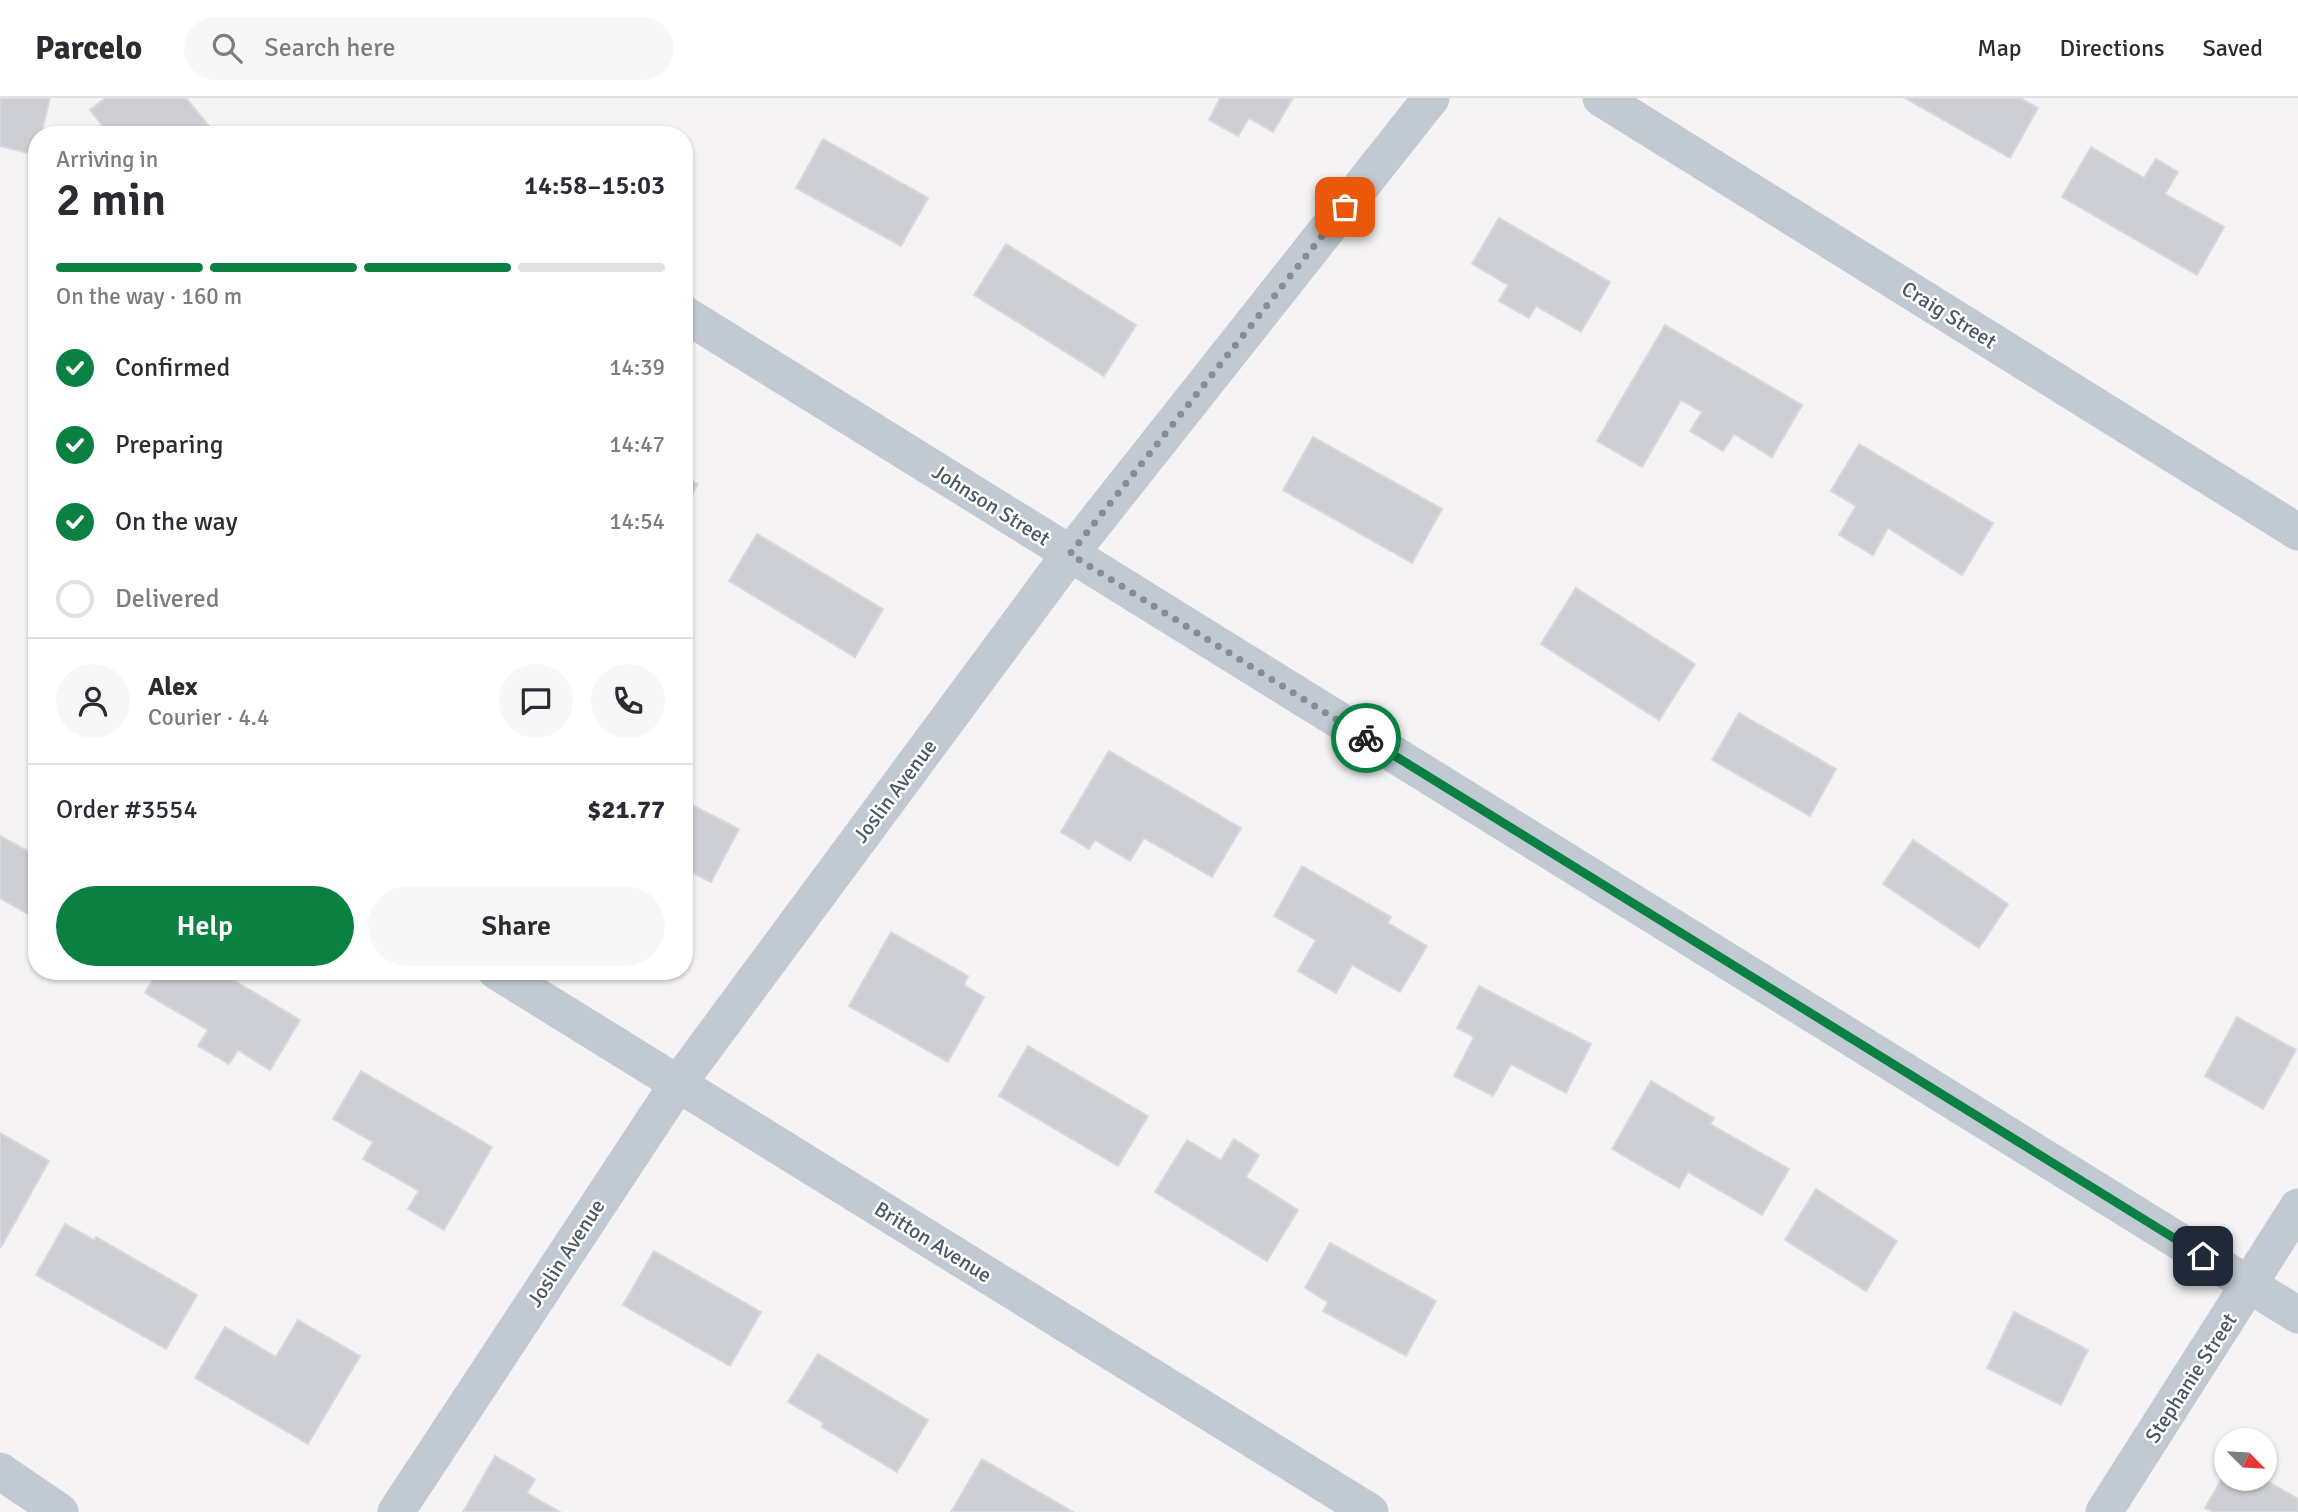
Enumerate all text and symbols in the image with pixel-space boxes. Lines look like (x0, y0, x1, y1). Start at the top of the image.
search box (184, 17, 674, 80)
text: Parcelo (35, 28, 142, 69)
icon: search (208, 29, 246, 67)
text: Search here (264, 32, 395, 64)
text: Map (1977, 33, 2022, 63)
text: Directions (2060, 33, 2165, 63)
text: Saved (2203, 33, 2263, 63)
text: Arriving in (56, 145, 158, 174)
text: 14:58–15:03 (524, 170, 665, 202)
text: 2 min (56, 172, 166, 228)
pin (1315, 177, 1375, 237)
icon: bag (1326, 188, 1364, 226)
street label: Craig Street (1897, 276, 2001, 354)
text: On the way · 160 m (56, 282, 242, 311)
icon: check (56, 349, 94, 387)
text: Confirmed (115, 352, 230, 384)
text: 14:39 (609, 353, 665, 382)
icon: check (56, 426, 94, 464)
text: Preparing (115, 429, 223, 461)
text: 14:47 (609, 430, 665, 459)
street label: Johnson Street (927, 458, 1055, 552)
icon: check (56, 503, 94, 541)
text: On the way (115, 506, 238, 538)
text: 14:54 (609, 507, 665, 536)
text: Delivered (115, 583, 220, 615)
button: person (56, 664, 130, 738)
button: chat (499, 664, 573, 738)
button: phone (591, 664, 665, 738)
text: Alex (148, 671, 198, 703)
text: Courier · 4.4 (148, 703, 269, 732)
courier (1331, 703, 1401, 773)
icon: bike (1347, 719, 1385, 757)
street label: Joslin Avenue (848, 734, 942, 848)
text: Order #3554 (56, 794, 197, 826)
text: $21.77 (587, 794, 665, 826)
button: Help (56, 886, 354, 966)
button: Share (368, 886, 665, 966)
street label: Joslin Avenue (522, 1194, 610, 1312)
street label: Britton Avenue (870, 1196, 996, 1288)
pin (2173, 1226, 2233, 1286)
icon: home (2184, 1237, 2222, 1275)
street label: Stephanie Street (2139, 1308, 2243, 1448)
north arrow (2214, 1428, 2277, 1491)
map controls (2214, 1428, 2277, 1491)

